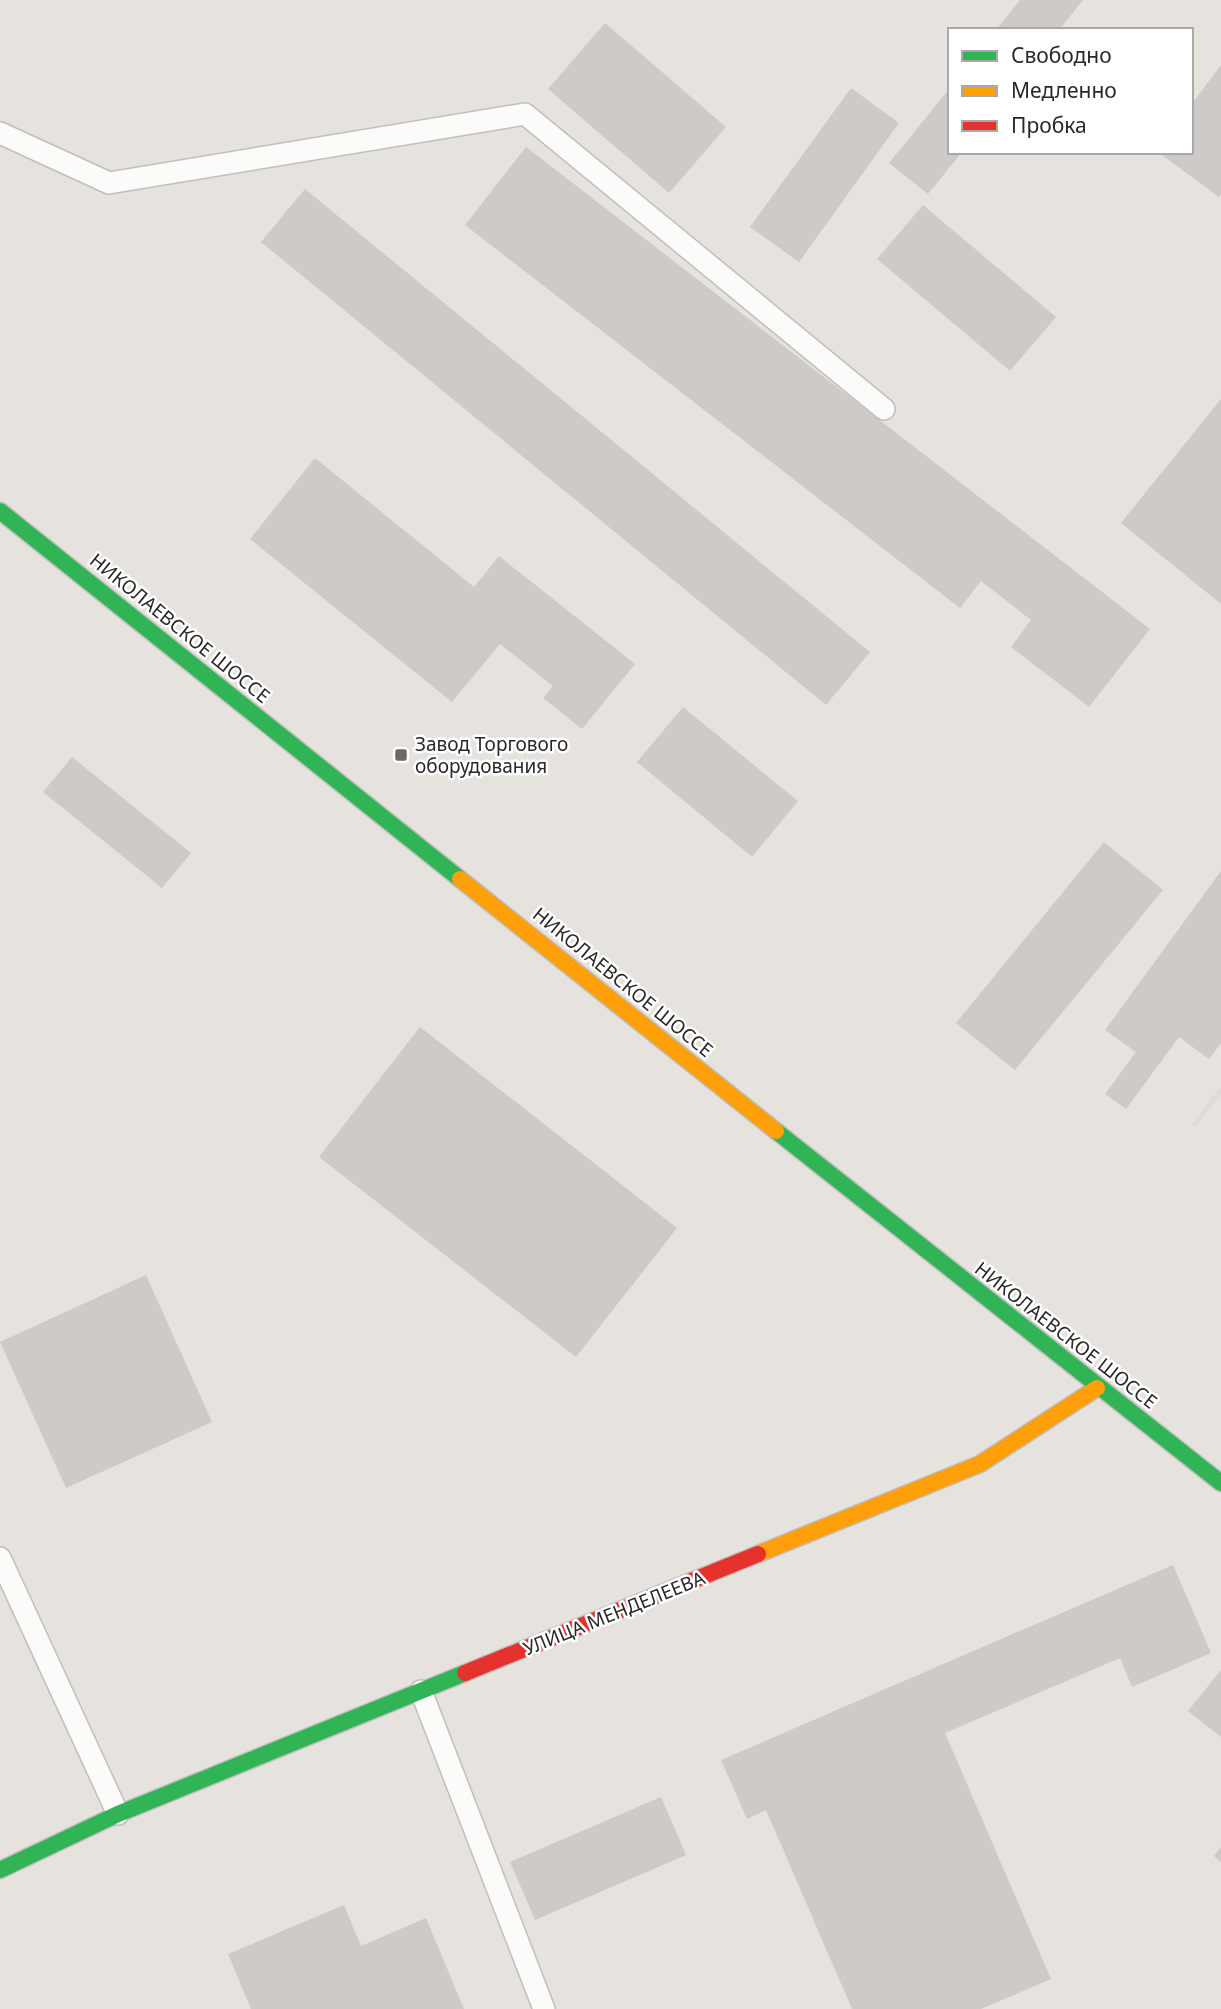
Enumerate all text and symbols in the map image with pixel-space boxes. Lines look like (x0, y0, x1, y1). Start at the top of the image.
legend (948, 28, 1193, 154)
text: Свободно (1011, 41, 1112, 69)
text: Медленно (1011, 76, 1117, 104)
text: Пробка (1011, 111, 1087, 139)
street label: НИКОЛАЕВСКОЕ ШОССЕ (84, 547, 276, 709)
place label: Завод Торгового оборудования (415, 731, 568, 779)
marker: Завод Торгового оборудования (393, 747, 409, 763)
street label: НИКОЛАЕВСКОЕ ШОССЕ (527, 901, 719, 1063)
street label: НИКОЛАЕВСКОЕ ШОССЕ (969, 1256, 1163, 1414)
street label: УЛИЦА МЕНДЕЛЕЕВА (519, 1564, 710, 1661)

